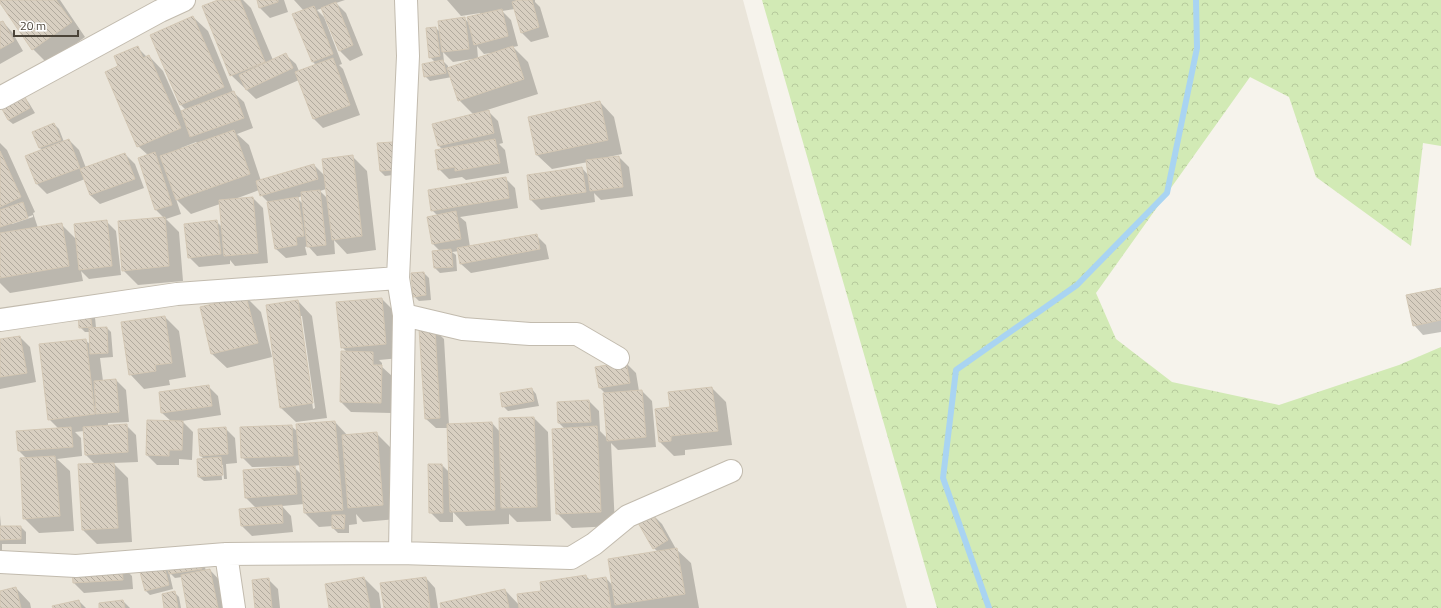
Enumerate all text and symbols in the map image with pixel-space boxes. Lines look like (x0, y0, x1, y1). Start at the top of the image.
scale bar (14, 12, 78, 38)
text: 20 m (20, 16, 46, 35)

